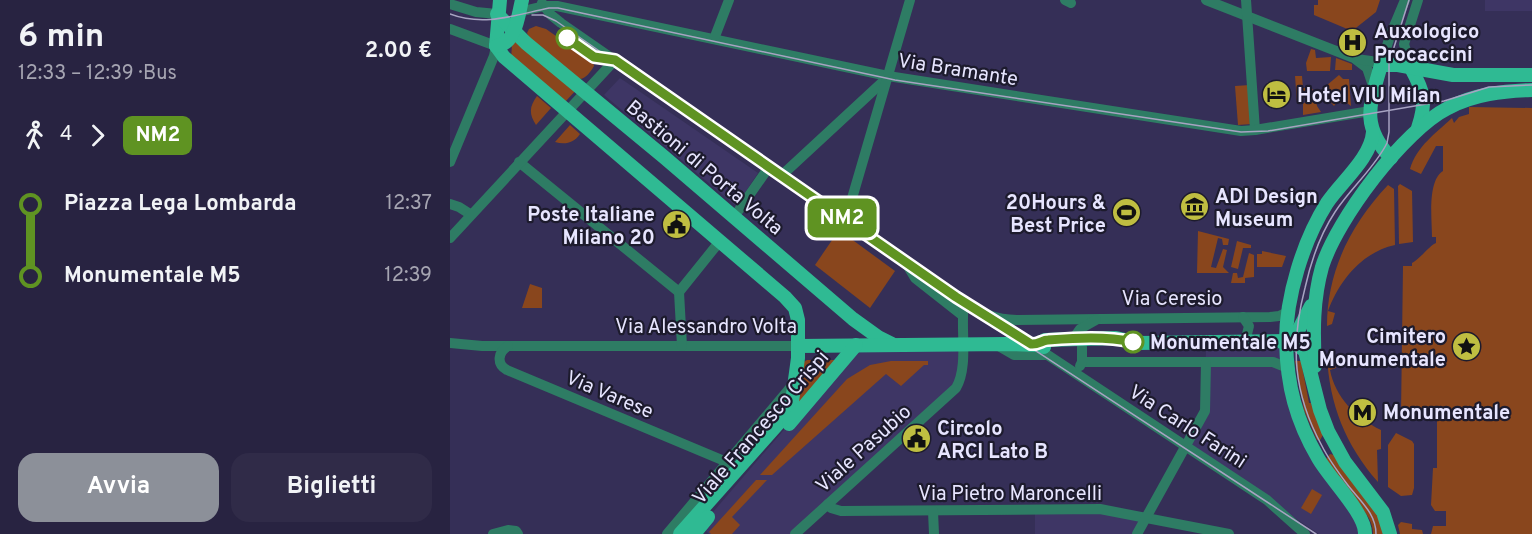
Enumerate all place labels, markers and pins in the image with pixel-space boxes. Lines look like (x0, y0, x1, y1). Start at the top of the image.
place label: Auxologico Procaccini (1374, 20, 1479, 69)
hospital icon: Auxologico Procaccini (1337, 26, 1369, 58)
unlabelled marker (556, 27, 578, 49)
hotel icon: Hotel VIU Milan (1260, 79, 1292, 111)
place label: Hotel VIU Milan (1297, 84, 1441, 110)
place label: ADI Design Museum (1215, 185, 1318, 234)
place label: 20Hours & Best Price (1006, 191, 1106, 240)
museum icon: ADI Design Museum (1178, 191, 1210, 223)
sports icon: 20Hours & Best Price (1111, 197, 1143, 229)
place label: Poste Italiane Milano 20 (527, 203, 655, 252)
public building icon: Poste Italiane Milano 20 (660, 209, 692, 241)
place label: Cimitero Monumentale (1319, 325, 1446, 374)
marker: Monumentale M5 (1122, 331, 1144, 353)
place label: Monumentale M5 (1150, 331, 1311, 357)
place icon: Cimitero Monumentale (1451, 331, 1483, 363)
metro station icon: Monumentale (1346, 396, 1378, 428)
place label: Monumentale (1383, 401, 1510, 427)
place label: Circolo ARCI Lato B (937, 417, 1048, 466)
public building icon: Circolo ARCI Lato B (900, 423, 932, 455)

